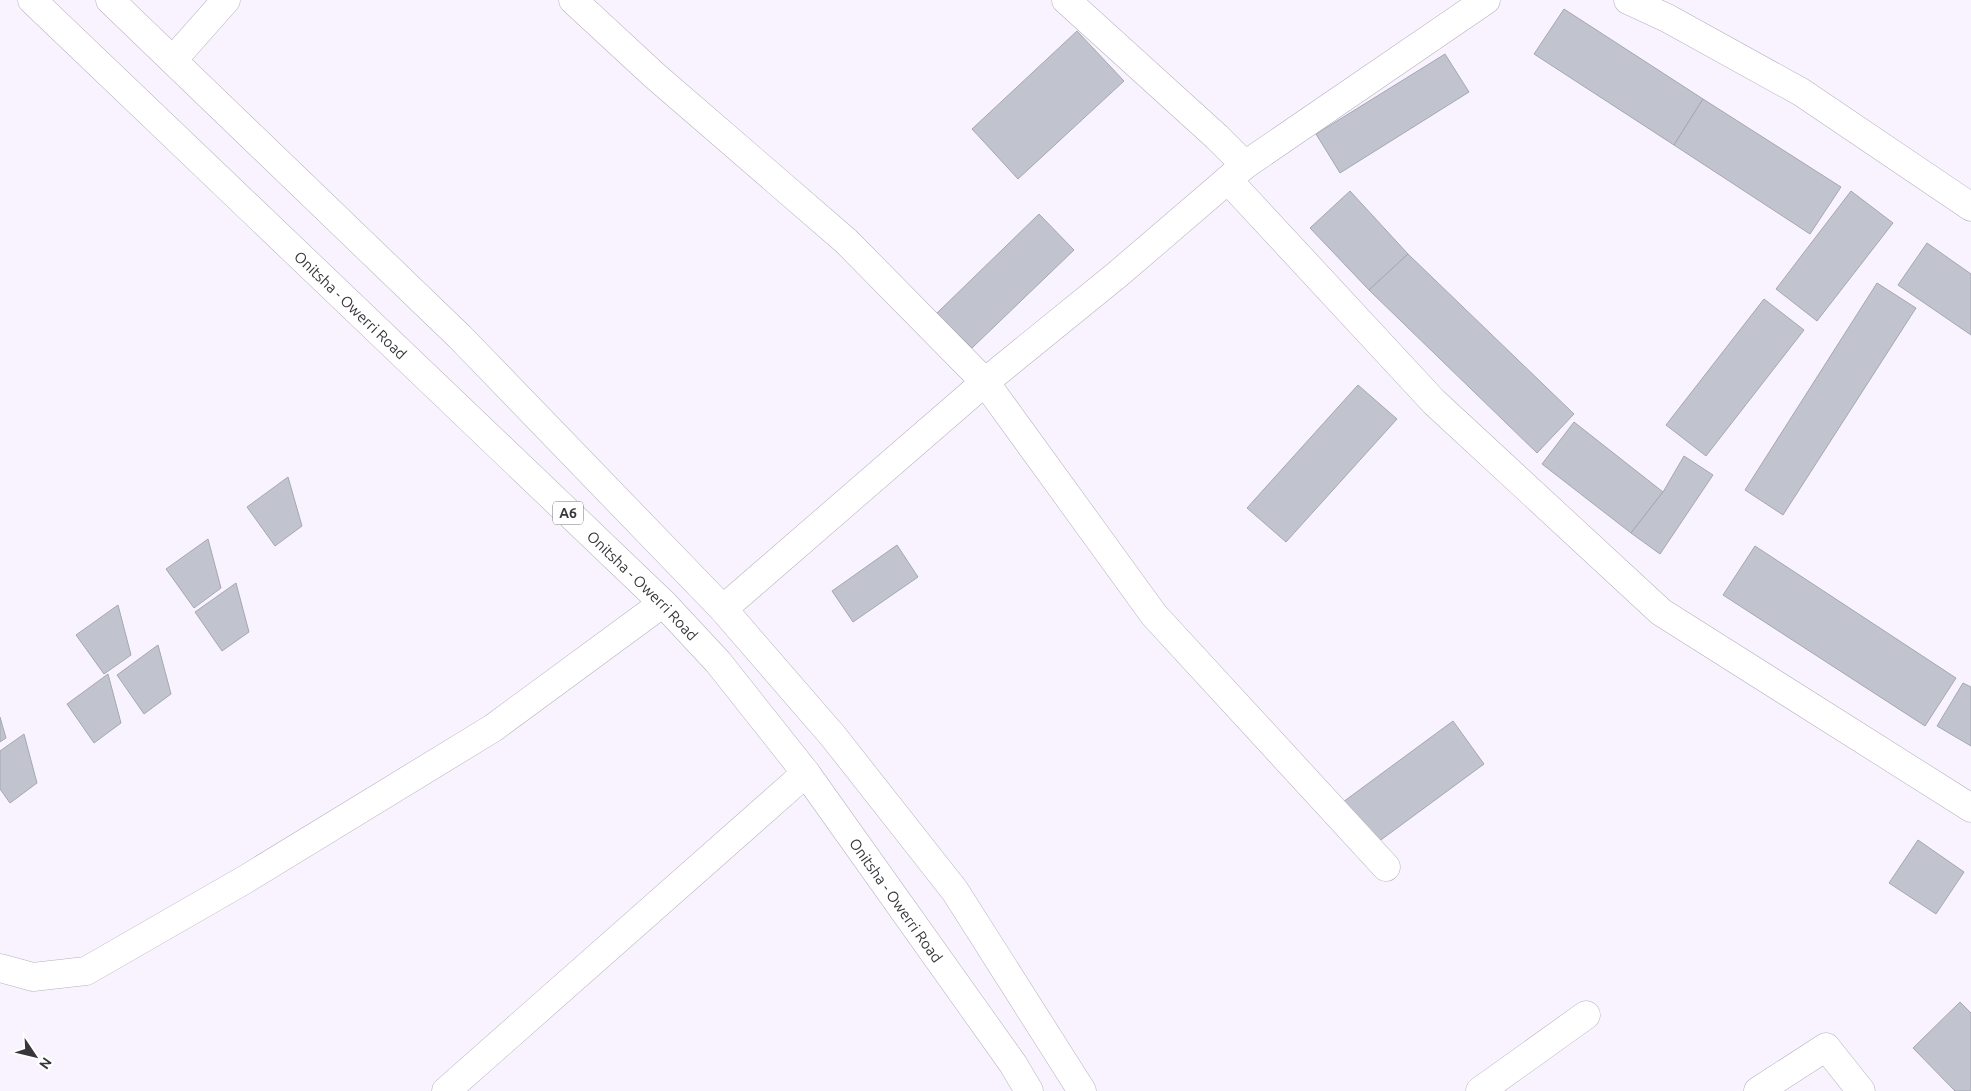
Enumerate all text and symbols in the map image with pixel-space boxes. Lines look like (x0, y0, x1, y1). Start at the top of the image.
street label: Onitsha - Owerri Road (291, 247, 410, 362)
road number: A6 (553, 502, 583, 524)
street label: Onitsha - Owerri Road (584, 527, 702, 643)
street label: Onitsha - Owerri Road (846, 835, 946, 965)
north arrow (10, 1031, 60, 1081)
text: N (36, 1055, 55, 1072)

